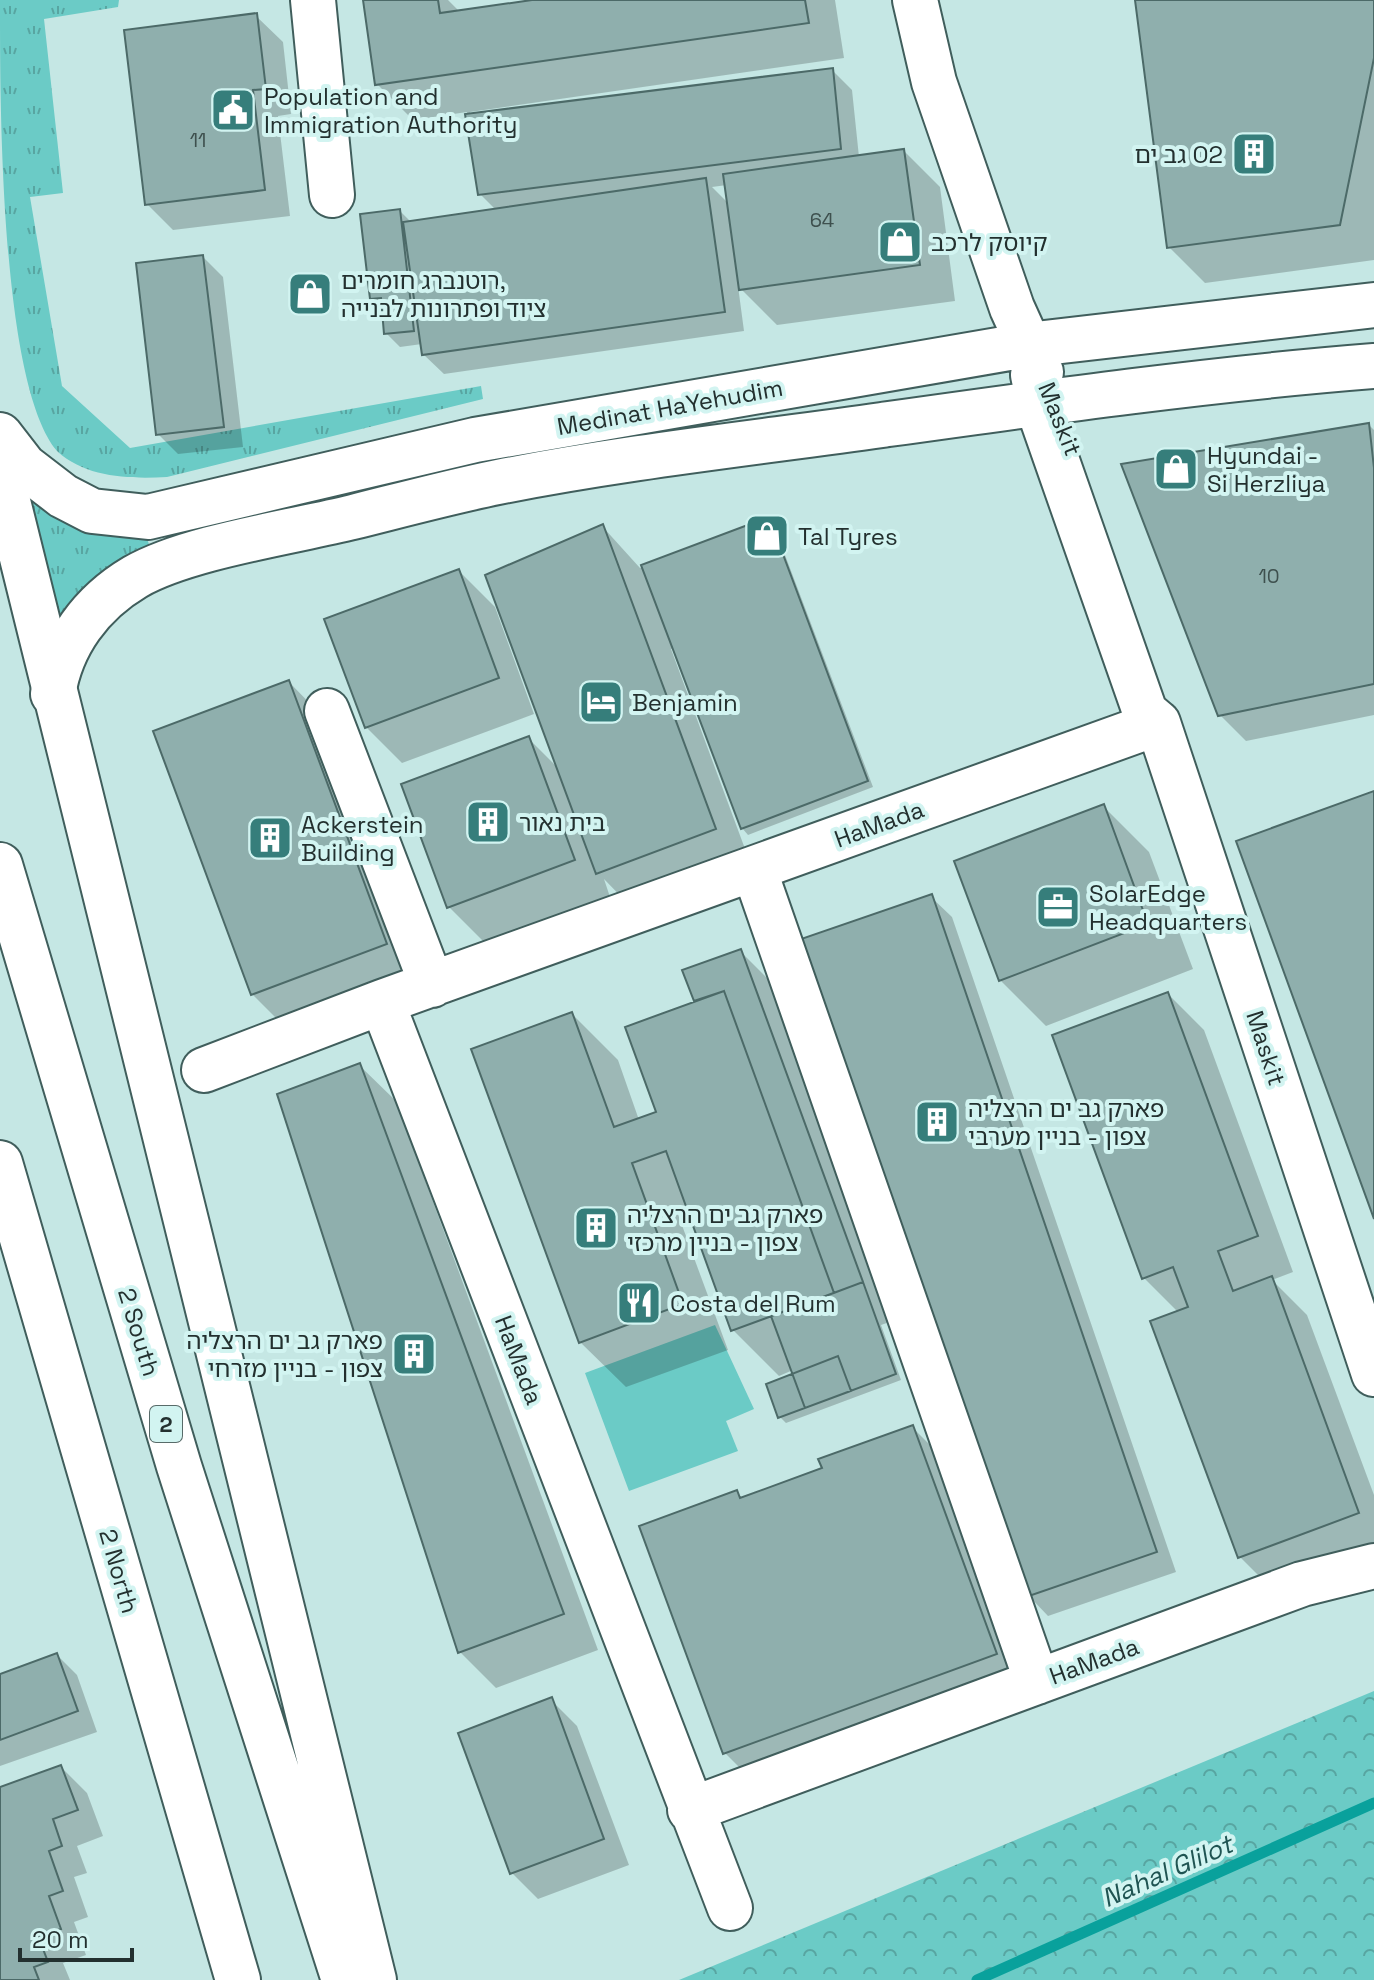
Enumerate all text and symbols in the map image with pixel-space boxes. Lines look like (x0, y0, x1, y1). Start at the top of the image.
place label: Population and Immigration Authority (264, 81, 517, 140)
public building icon: Population and Immigration Authority (209, 86, 257, 134)
house number: 11 (190, 127, 206, 153)
building icon: גב ים O2 (1230, 130, 1278, 178)
place label: גב ים O2 (1135, 139, 1223, 170)
house number: 64 (810, 207, 834, 233)
shop icon: קיוסק לרכב (876, 218, 924, 266)
place label: קיוסק לרכב (931, 227, 1048, 258)
place label: רוטנברג חומרים, ציוד ופתרונות לבנייה (341, 265, 546, 324)
shop icon: רוטנברג חומרים, ציוד ופתרונות לבנייה (286, 270, 334, 318)
street label: Medinat HaYehudim (555, 372, 785, 442)
street label: Maskit (1031, 378, 1089, 460)
place label: Hyundai - Si Herzliya (1207, 440, 1326, 499)
shop icon: Hyundai - Si Herzliya (1152, 445, 1200, 493)
shop icon: Tal Tyres (743, 512, 791, 560)
place label: Tal Tyres (798, 521, 898, 552)
house number: 10 (1258, 563, 1280, 589)
hotel icon: Benjamin (577, 678, 625, 726)
place label: Benjamin (632, 687, 738, 718)
street label: HaMada (830, 793, 928, 854)
building icon: בית נאור (464, 798, 512, 846)
place label: בית נאור (519, 807, 606, 838)
place label: Ackerstein Building (301, 809, 424, 868)
building icon: Ackerstein Building (246, 814, 294, 862)
place label: SolarEdge Headquarters (1089, 878, 1247, 937)
office icon: SolarEdge Headquarters (1034, 883, 1082, 931)
street label: Maskit (1239, 1007, 1293, 1089)
place label: פארק גב ים הרצליה צפון - בניין מערבי (968, 1093, 1164, 1152)
building icon: פארק גב ים הרצליה צפון - בניין מערבי (913, 1098, 961, 1146)
place label: פארק גב ים הרצליה צפון - בניין מרכזי (627, 1199, 823, 1258)
building icon: פארק גב ים הרצליה צפון - בניין מרכזי (572, 1204, 620, 1252)
restaurant icon: Costa del Rum (615, 1279, 663, 1327)
street label: 2 South (111, 1284, 167, 1380)
place label: Costa del Rum (670, 1288, 836, 1319)
street label: HaMada (488, 1311, 550, 1409)
place label: פארק גב ים הרצליה צפון - בניין מזרחי (187, 1325, 383, 1384)
building icon: פארק גב ים הרצליה צפון - בניין מזרחי (390, 1330, 438, 1378)
road number: 2 (150, 1406, 182, 1442)
street label: 2 North (92, 1525, 146, 1617)
street label: HaMada (1045, 1630, 1143, 1691)
water label: Nahal Glilot (1096, 1826, 1240, 1915)
scale bar (20, 1912, 132, 1962)
text: 20 m (32, 1924, 89, 1955)

